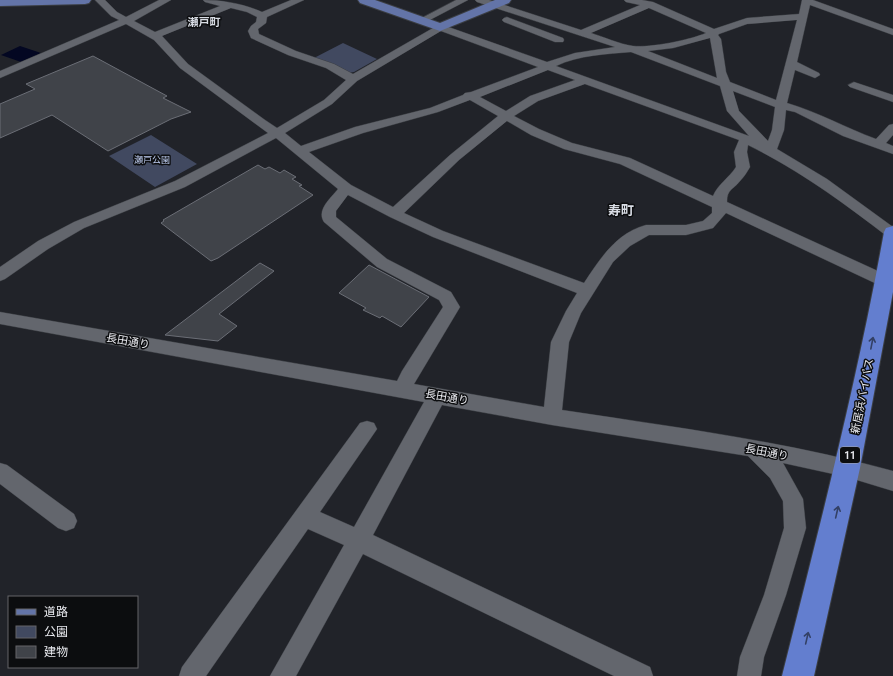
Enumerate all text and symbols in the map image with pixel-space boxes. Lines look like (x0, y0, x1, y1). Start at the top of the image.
district label: 瀬戸町 (188, 16, 221, 29)
park label: 瀬戸公園 (134, 155, 170, 165)
district label: 寿町 (608, 203, 634, 218)
street label: 長田通り (105, 331, 151, 352)
one-way arrow (869, 337, 877, 350)
street label: 新居浜バイパス (849, 357, 876, 435)
street label: 長田通り (424, 387, 470, 408)
street label: 長田通り (744, 442, 790, 463)
road number: 11 (840, 447, 860, 463)
one-way arrow (834, 505, 842, 518)
legend (8, 596, 138, 668)
text: 道路 (44, 605, 68, 619)
text: 公園 (44, 625, 68, 639)
one-way arrow (804, 632, 812, 645)
text: 建物 (44, 645, 68, 659)

